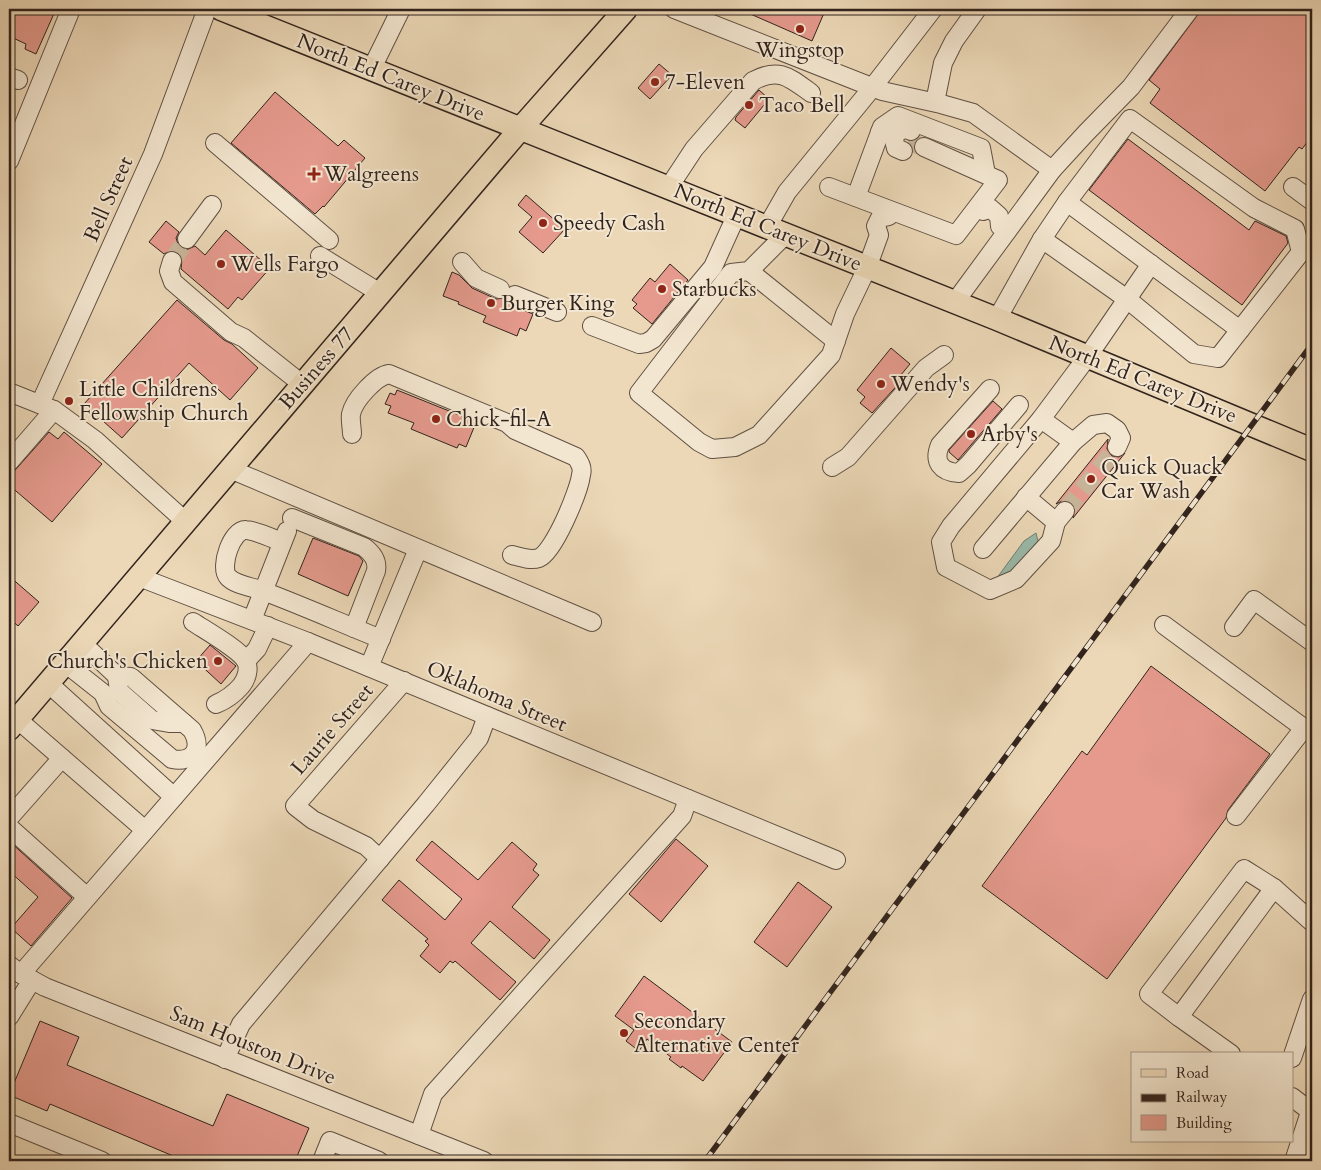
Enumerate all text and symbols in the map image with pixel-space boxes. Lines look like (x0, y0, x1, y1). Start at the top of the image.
marker: Wingstop (794, 23, 806, 35)
street label: North Ed Carey Drive (292, 26, 489, 128)
place label: Wingstop (755, 36, 845, 65)
place label: 7-Eleven (665, 68, 745, 97)
marker: 7-Eleven (649, 76, 661, 88)
place label: Taco Bell (759, 91, 845, 120)
marker: Taco Bell (743, 99, 755, 111)
street label: Bell Street (77, 152, 140, 247)
place label: Walgreens (323, 160, 419, 189)
marker: Walgreens (308, 168, 320, 180)
street label: North Ed Carey Drive (669, 176, 866, 278)
place label: Speedy Cash (553, 209, 666, 238)
marker: Speedy Cash (537, 217, 549, 229)
place label: Wells Fargo (230, 250, 339, 279)
marker: Wells Fargo (215, 258, 227, 270)
place label: Starbucks (672, 275, 757, 304)
marker: Starbucks (656, 283, 668, 295)
place label: Burger King (501, 289, 615, 318)
marker: Burger King (485, 297, 497, 309)
street label: Business 77 (272, 320, 361, 416)
street label: North Ed Carey Drive (1044, 328, 1241, 430)
place label: Wendy's (890, 370, 970, 399)
place label: Little Childrens Fellowship Church (79, 375, 249, 428)
marker: Wendy's (875, 378, 887, 390)
marker: Little Childrens Fellowship Church (63, 395, 75, 407)
place label: Chick-fil-A (446, 405, 551, 434)
marker: Chick-fil-A (430, 413, 442, 425)
place label: Arby's (981, 420, 1038, 449)
marker: Arby's (965, 428, 977, 440)
place label: Quick Quack Car Wash (1101, 453, 1223, 506)
marker: Quick Quack Car Wash (1085, 473, 1097, 485)
place label: Church's Chicken (47, 647, 208, 676)
street label: Oklahoma Street (422, 654, 572, 739)
marker: Church's Chicken (212, 655, 224, 667)
street label: Laurie Street (285, 677, 380, 781)
street label: Sam Houston Drive (165, 999, 340, 1092)
place label: Secondary Alternative Center (634, 1007, 799, 1060)
marker: Secondary Alternative Center (618, 1027, 630, 1039)
legend (1131, 1052, 1294, 1142)
text: Road (1176, 1063, 1209, 1083)
text: Railway (1176, 1087, 1227, 1107)
text: Building (1176, 1113, 1232, 1133)

